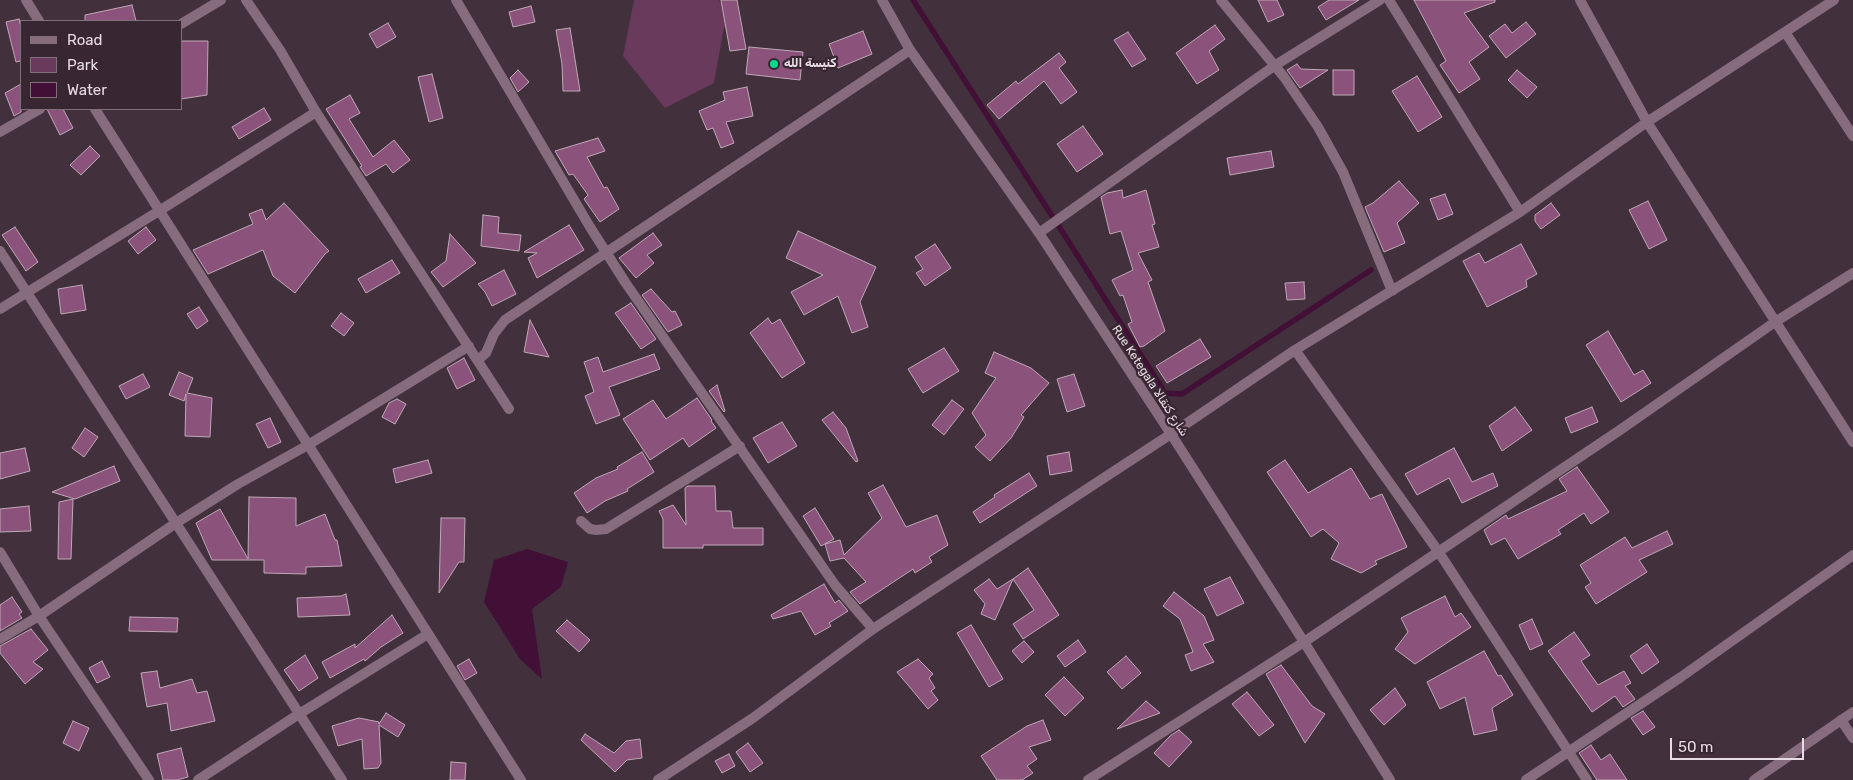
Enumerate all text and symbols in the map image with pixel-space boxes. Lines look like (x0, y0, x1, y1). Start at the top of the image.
legend (20, 20, 182, 110)
text: Road (67, 31, 103, 49)
text: Park (67, 56, 98, 74)
place label: كنيسة الله (784, 57, 836, 71)
marker: كنيسة الله (768, 58, 780, 70)
text: Water (67, 81, 107, 99)
street label: Rue Ketegala شارع كتقالا (1109, 323, 1191, 439)
scale bar (1673, 728, 1807, 760)
text: 50 m (1678, 738, 1713, 756)

